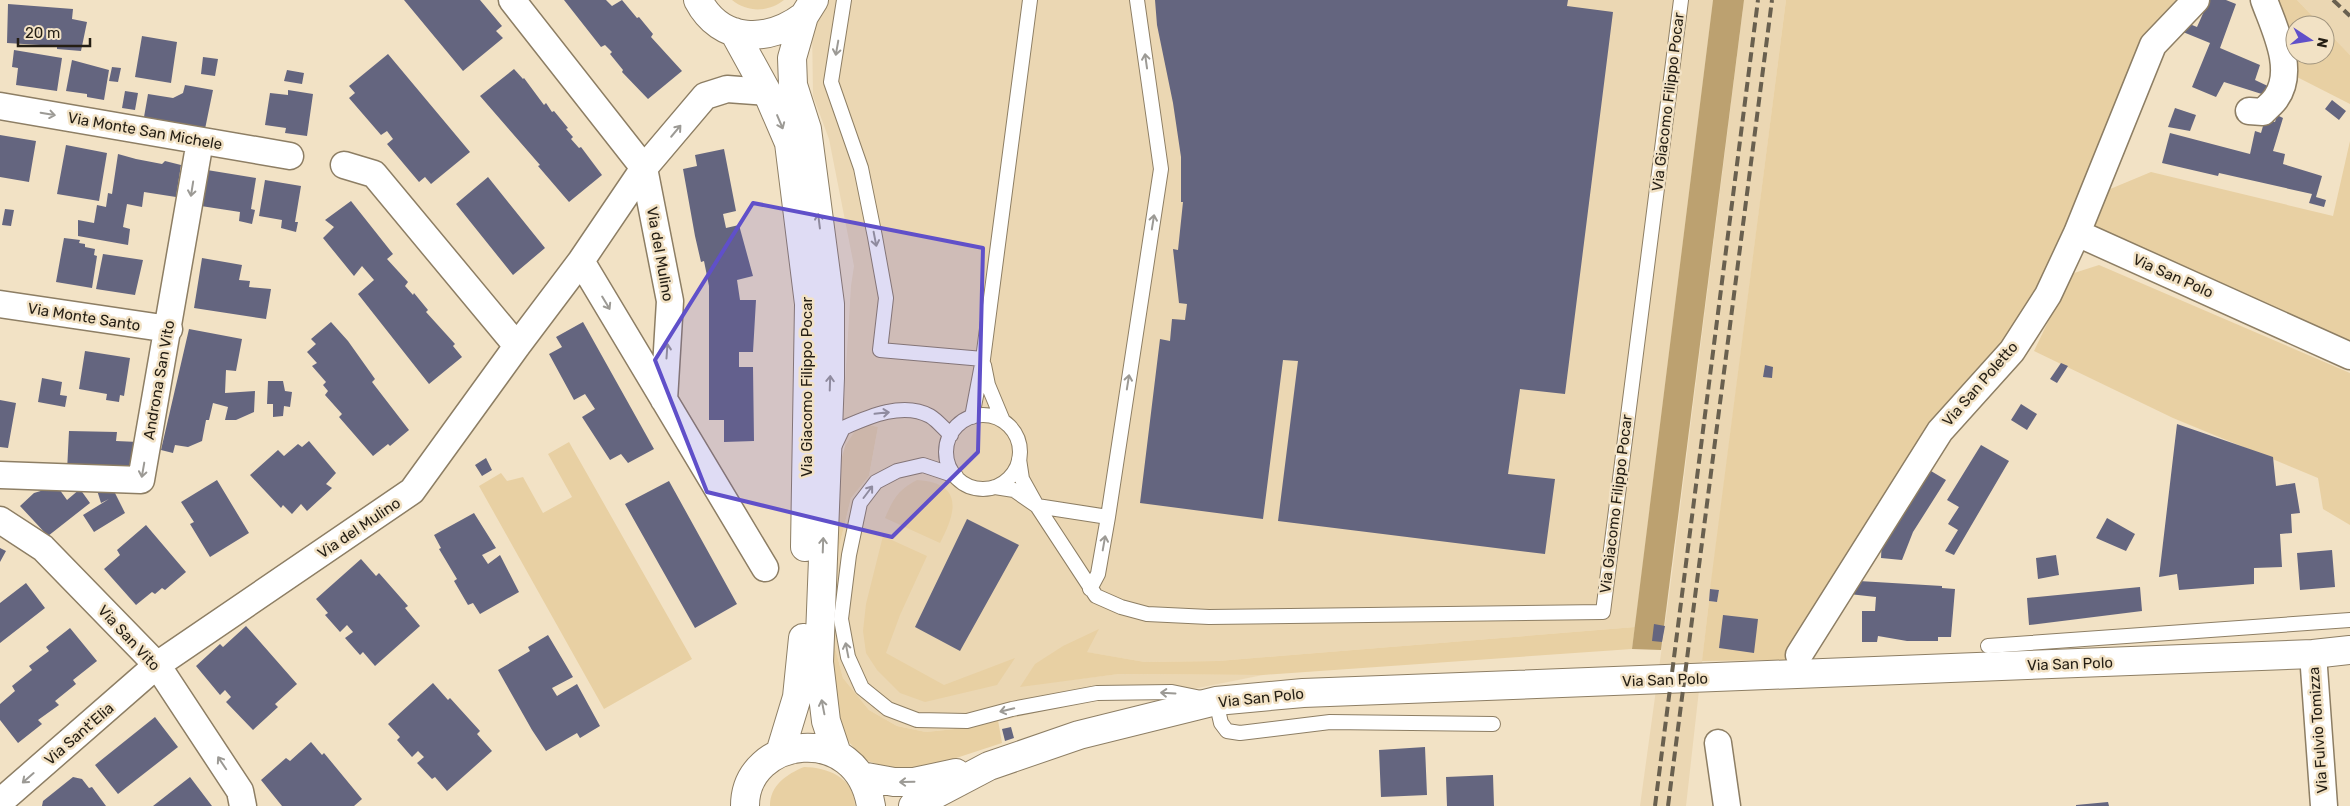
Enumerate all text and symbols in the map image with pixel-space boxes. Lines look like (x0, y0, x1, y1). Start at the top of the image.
street label: Via Giacomo Filippo Pocar (1648, 11, 1688, 193)
scale bar (18, 15, 90, 47)
north arrow (2285, 15, 2335, 65)
text: 20 m (25, 24, 60, 42)
text: N (2313, 36, 2332, 49)
one-way arrow (831, 40, 841, 56)
one-way arrow (1140, 53, 1150, 69)
street label: Via Monte San Michele (66, 109, 224, 153)
one-way arrow (40, 110, 56, 120)
one-way arrow (776, 114, 786, 129)
one-way arrow (670, 124, 681, 137)
one-way arrow (187, 181, 197, 197)
street label: Via del Mulino (643, 205, 677, 303)
one-way arrow (814, 213, 824, 229)
one-way arrow (1148, 214, 1158, 230)
one-way arrow (871, 230, 880, 246)
street label: Via San Polo (2130, 250, 2216, 302)
one-way arrow (602, 295, 612, 309)
street label: Via Giacomo Filippo Pocar (798, 297, 816, 477)
street label: Via Monte Santo (26, 299, 142, 335)
street label: Androna San Vito (140, 319, 178, 441)
street label: Via San Poletto (1938, 338, 2022, 430)
one-way arrow (662, 344, 671, 360)
one-way arrow (825, 375, 835, 391)
one-way arrow (1124, 375, 1134, 391)
one-way arrow (873, 409, 889, 418)
street label: Via Giacomo Filippo Pocar (1596, 413, 1636, 595)
one-way arrow (138, 461, 148, 477)
one-way arrow (863, 486, 874, 499)
street label: Via del Mulino (314, 494, 404, 562)
one-way arrow (1099, 535, 1109, 551)
one-way arrow (819, 537, 828, 553)
street label: Via San Vito (94, 601, 164, 675)
one-way arrow (841, 642, 851, 658)
street label: Via San Polo (2027, 654, 2113, 674)
street label: Via Fulvio Tomizza (2305, 666, 2331, 794)
street label: Via San Polo (1622, 670, 1708, 690)
street label: Via San Polo (1217, 685, 1305, 711)
one-way arrow (1160, 688, 1176, 697)
street label: Via Sant'Elia (41, 699, 117, 769)
one-way arrow (818, 700, 828, 716)
one-way arrow (1000, 706, 1016, 715)
one-way arrow (217, 756, 227, 770)
one-way arrow (22, 772, 35, 783)
one-way arrow (900, 777, 916, 787)

